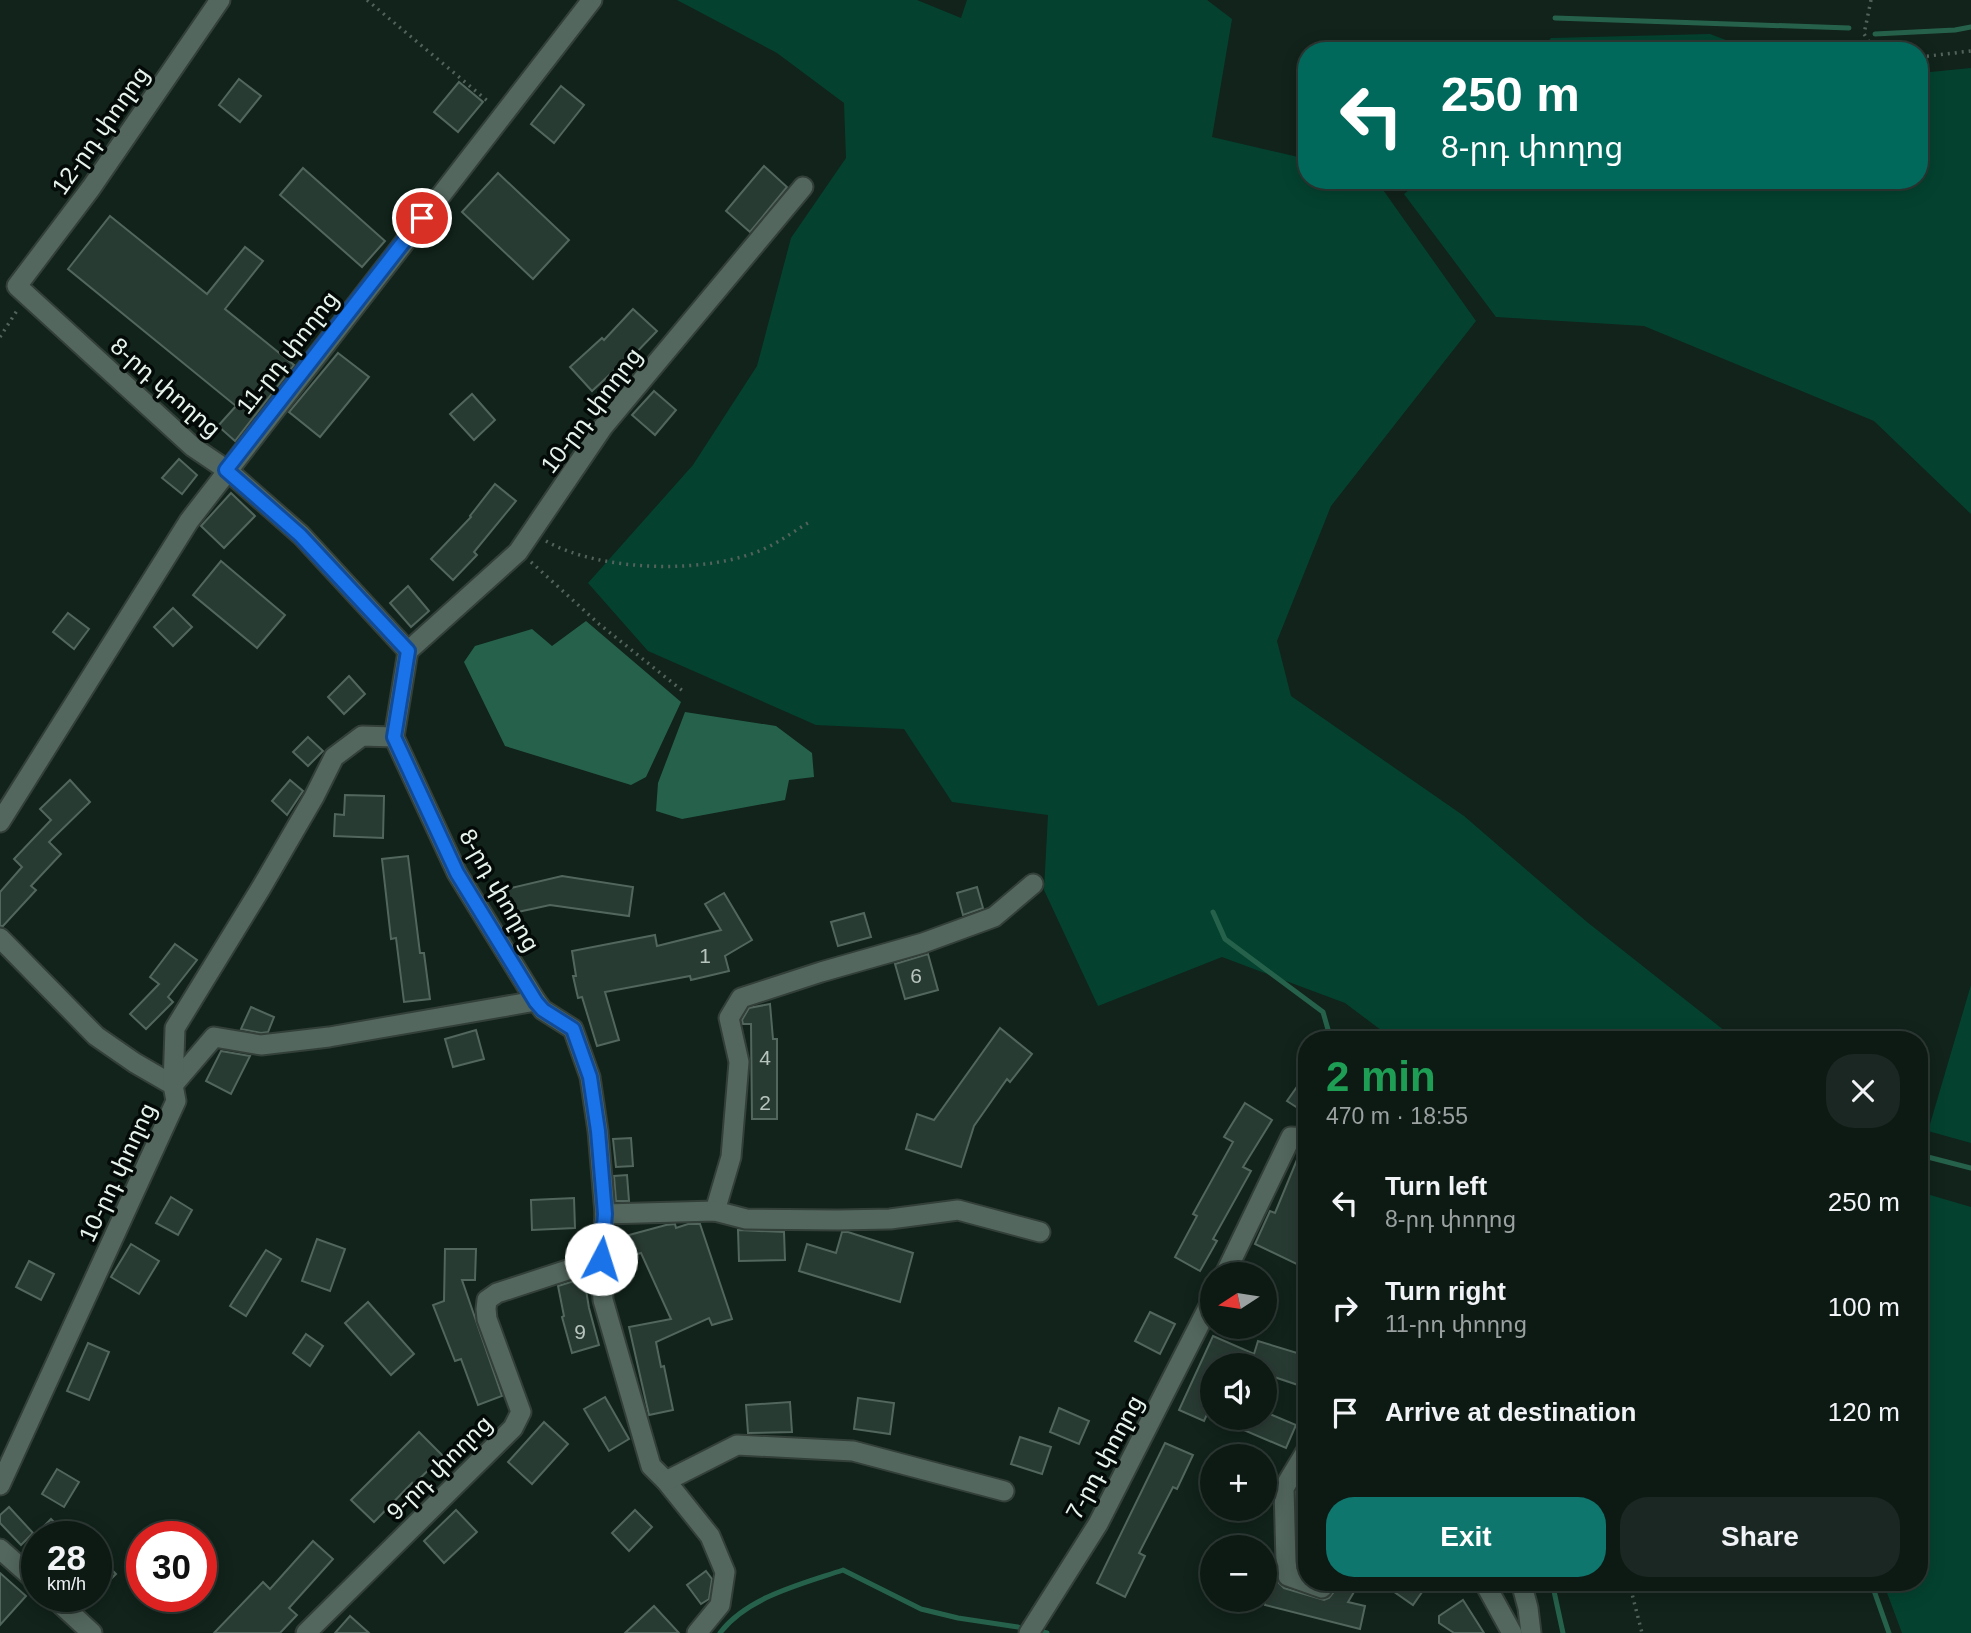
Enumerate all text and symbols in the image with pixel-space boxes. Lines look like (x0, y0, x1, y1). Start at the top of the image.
street label: 12-րդ փողոց (46, 61, 155, 200)
text: 250 m (1441, 67, 1580, 121)
icon: left (1326, 70, 1417, 161)
text: 8-րդ փողոց (1441, 129, 1624, 165)
pin (392, 188, 452, 248)
icon: arrive (403, 199, 441, 237)
street label: 11-րդ փողոց (231, 285, 344, 419)
street label: 8-րդ փողոց (105, 332, 227, 443)
street label: 10-րդ փողոց (535, 342, 648, 479)
street label: 8-րդ փողոց (453, 824, 546, 957)
house number: 1 (699, 944, 711, 967)
house number: 6 (910, 964, 922, 987)
house number: 4 (759, 1046, 771, 1069)
text: 2 min (1326, 1053, 1436, 1100)
button: close (1826, 1054, 1900, 1128)
house number: 2 (759, 1091, 771, 1114)
street label: 10-րդ փողոց (73, 1098, 162, 1246)
text: 470 m · 18:55 (1326, 1103, 1468, 1129)
text: Turn left (1385, 1171, 1487, 1201)
icon: left (1326, 1184, 1364, 1222)
text: 250 m (1828, 1187, 1900, 1217)
text: 8-րդ փողոց (1385, 1206, 1516, 1232)
position arrow (564, 1222, 638, 1296)
north arrow (1200, 1262, 1278, 1339)
map controls (1200, 1262, 1277, 1612)
text: Turn right (1385, 1276, 1506, 1306)
icon: right (1326, 1289, 1364, 1327)
text: 100 m (1828, 1292, 1900, 1322)
text: 11-րդ փողոց (1385, 1311, 1527, 1337)
house number: 9 (574, 1320, 586, 1343)
button: sound (1200, 1353, 1277, 1430)
street label: 7-րդ փողոց (1060, 1390, 1149, 1524)
icon: arrive (1326, 1394, 1364, 1432)
text: Arrive at destination (1385, 1397, 1636, 1427)
text: 120 m (1828, 1397, 1900, 1427)
street label: 9-րդ փողոց (381, 1409, 498, 1526)
button: + (1200, 1444, 1277, 1521)
button: Exit (1326, 1497, 1606, 1577)
button: Share (1620, 1497, 1900, 1577)
speed limit sign: 30 (126, 1521, 217, 1612)
button: − (1200, 1535, 1277, 1612)
text: 28 (47, 1538, 86, 1577)
text: km/h (47, 1574, 86, 1594)

